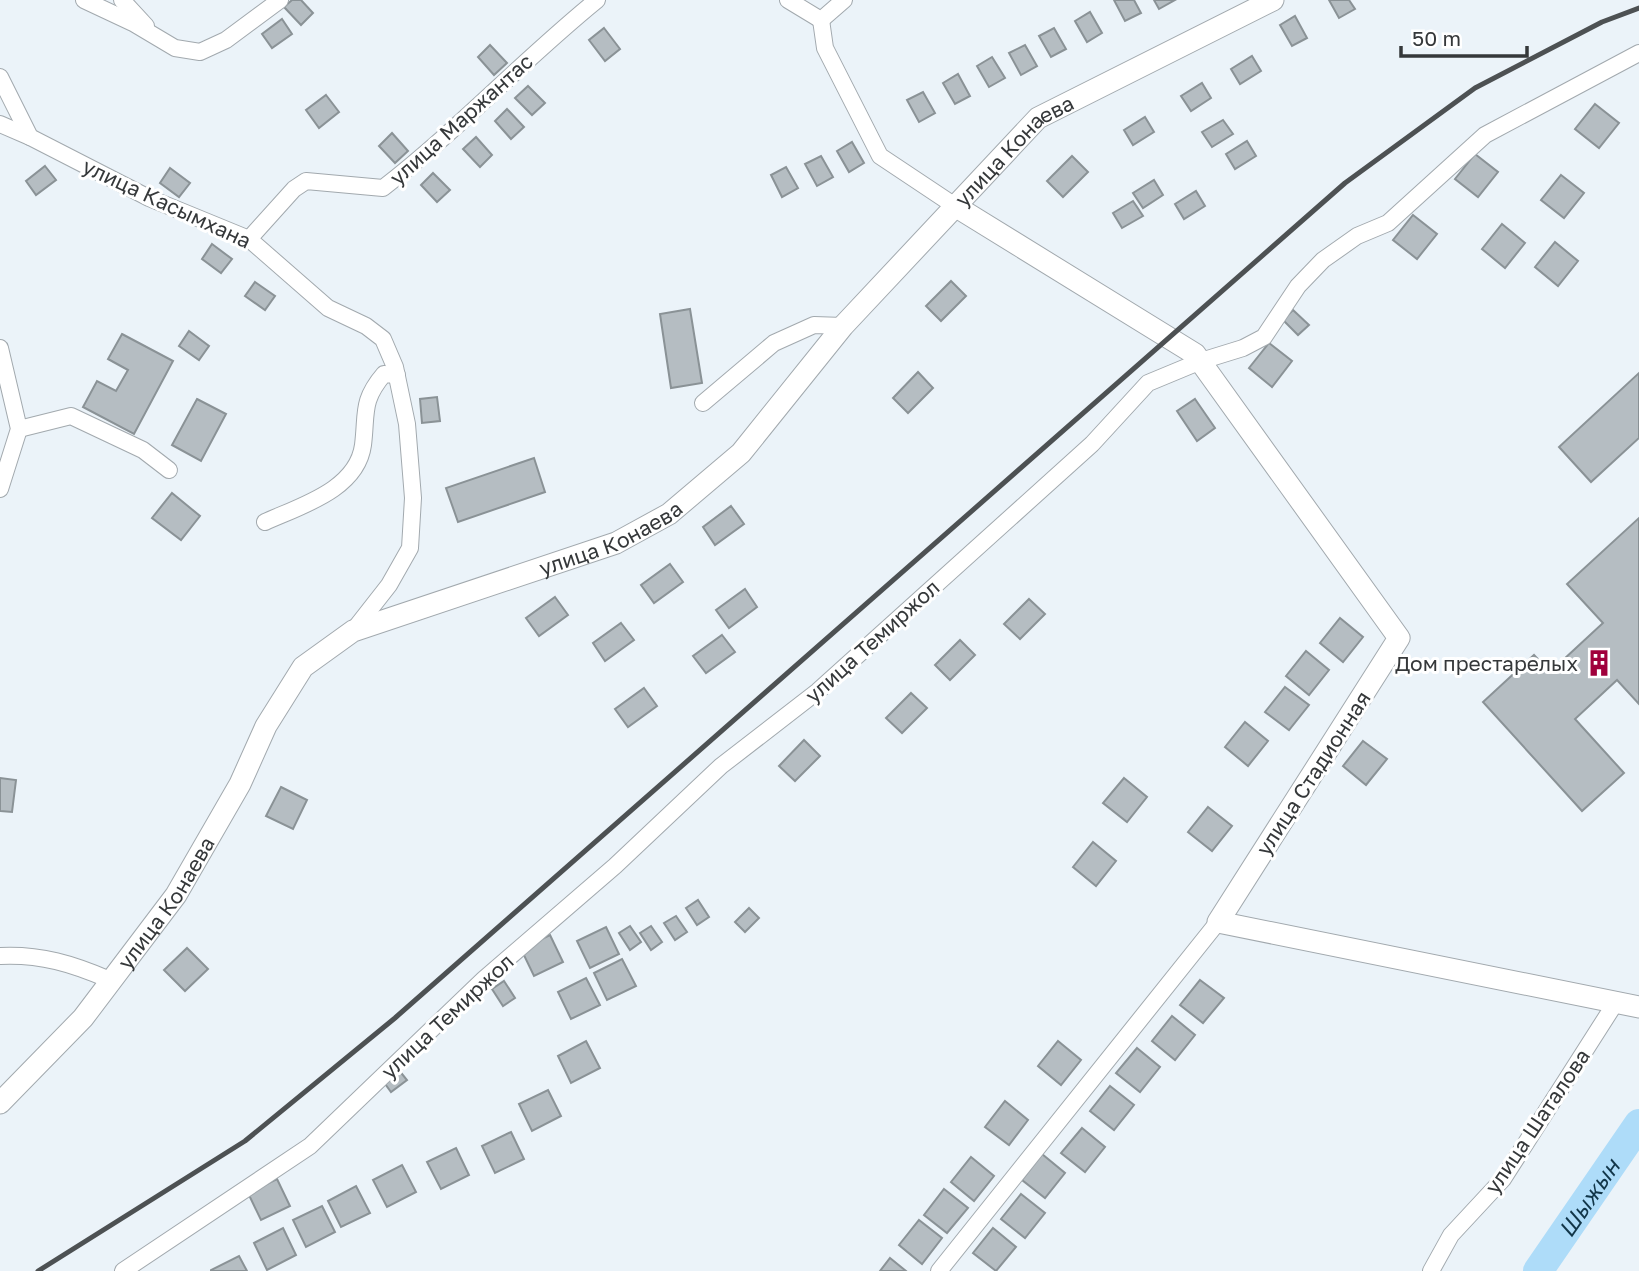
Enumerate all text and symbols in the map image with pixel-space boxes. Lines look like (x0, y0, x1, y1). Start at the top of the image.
scale bar (1401, 14, 1527, 58)
text: 50 m (1412, 25, 1461, 51)
street label: улица Маржантас (384, 48, 538, 190)
street label: улица Конаева (949, 89, 1078, 212)
street label: улица Касымхана (79, 153, 255, 253)
street label: улица Конаева (536, 495, 688, 581)
street label: улица Темиржол (800, 574, 944, 708)
building icon: Дом престарелых (1584, 648, 1614, 678)
place label: Дом престарелых (1395, 650, 1578, 676)
street label: улица Стадионная (1250, 686, 1376, 860)
street label: улица Конаева (112, 832, 220, 974)
street label: улица Темиржол (375, 948, 519, 1084)
street label: улица Шаталова (1479, 1044, 1595, 1198)
water label: Шыжын (1552, 1152, 1626, 1242)

